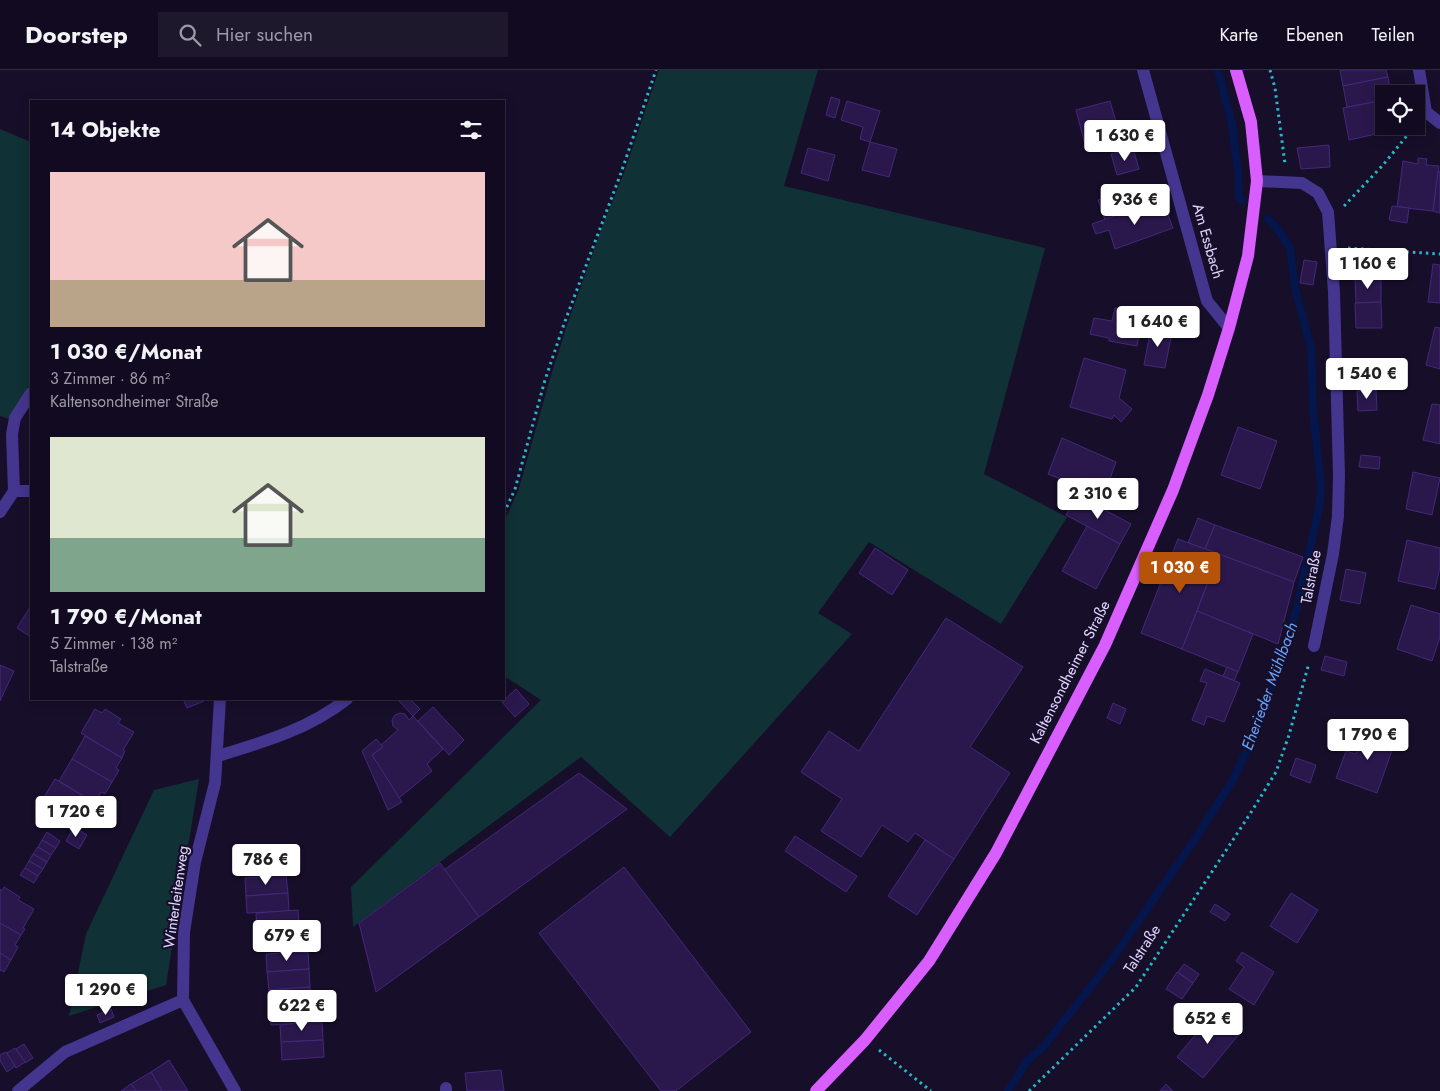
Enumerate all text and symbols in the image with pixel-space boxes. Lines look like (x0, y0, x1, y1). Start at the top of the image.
search box (158, 12, 508, 57)
text: Doorstep (25, 17, 128, 52)
icon: search (176, 21, 204, 49)
text: Hier suchen (216, 21, 313, 48)
text: Karte (1219, 22, 1258, 48)
text: Ebenen (1286, 22, 1344, 48)
text: Teilen (1372, 22, 1415, 48)
map controls (1375, 85, 1425, 135)
button: locate (1375, 85, 1425, 135)
text: 14 Objekte (50, 115, 160, 145)
icon: filters (457, 116, 485, 144)
pin: 1 630 € (1079, 119, 1171, 162)
text: 1 630 € (1095, 124, 1155, 147)
pin: 936 € (1100, 184, 1170, 226)
text: 936 € (1112, 188, 1158, 211)
street label: Am Essbach (1187, 201, 1229, 281)
icon: home (223, 205, 313, 295)
pin: 1 160 € (1322, 248, 1414, 290)
text: 1 160 € (1339, 252, 1397, 275)
pin: 1 640 € (1112, 306, 1204, 348)
text: 1 640 € (1128, 310, 1188, 333)
text: 1 030 €/Monat (50, 337, 202, 367)
pin: 1 540 € (1321, 358, 1413, 400)
text: 1 540 € (1337, 362, 1397, 385)
text: 3 Zimmer · 86 m² (50, 367, 170, 390)
text: Kaltensondheimer Straße (50, 390, 218, 413)
icon: home (223, 470, 313, 560)
pin: 2 310 € (1052, 478, 1144, 520)
text: 2 310 € (1068, 482, 1128, 505)
street label: Talstraße (1295, 548, 1327, 606)
pin: 1 030 € (1134, 552, 1226, 594)
text: 1 030 € (1150, 556, 1210, 579)
street label: Kaltensondheimer Straße (1024, 596, 1116, 747)
text: 1 790 €/Monat (50, 602, 202, 632)
water label: Eherieder Mühlbach (1236, 619, 1303, 753)
text: 5 Zimmer · 138 m² (50, 632, 177, 655)
text: Talstraße (50, 655, 108, 678)
pin: 1 790 € (1322, 718, 1414, 761)
text: 1 790 € (1338, 723, 1398, 746)
pin: 1 720 € (30, 796, 122, 838)
text: 1 720 € (47, 800, 105, 823)
street label: Winterleitenweg (158, 844, 194, 950)
pin: 786 € (231, 844, 301, 886)
text: 786 € (243, 848, 289, 871)
pin: 679 € (252, 920, 322, 962)
street label: Talstraße (1118, 920, 1166, 978)
text: 679 € (264, 924, 310, 947)
pin: 1 290 € (60, 974, 152, 1016)
text: 1 290 € (76, 978, 136, 1001)
pin: 622 € (267, 990, 337, 1032)
text: 622 € (279, 994, 325, 1017)
pin: 652 € (1173, 1002, 1243, 1045)
text: 652 € (1185, 1007, 1231, 1030)

